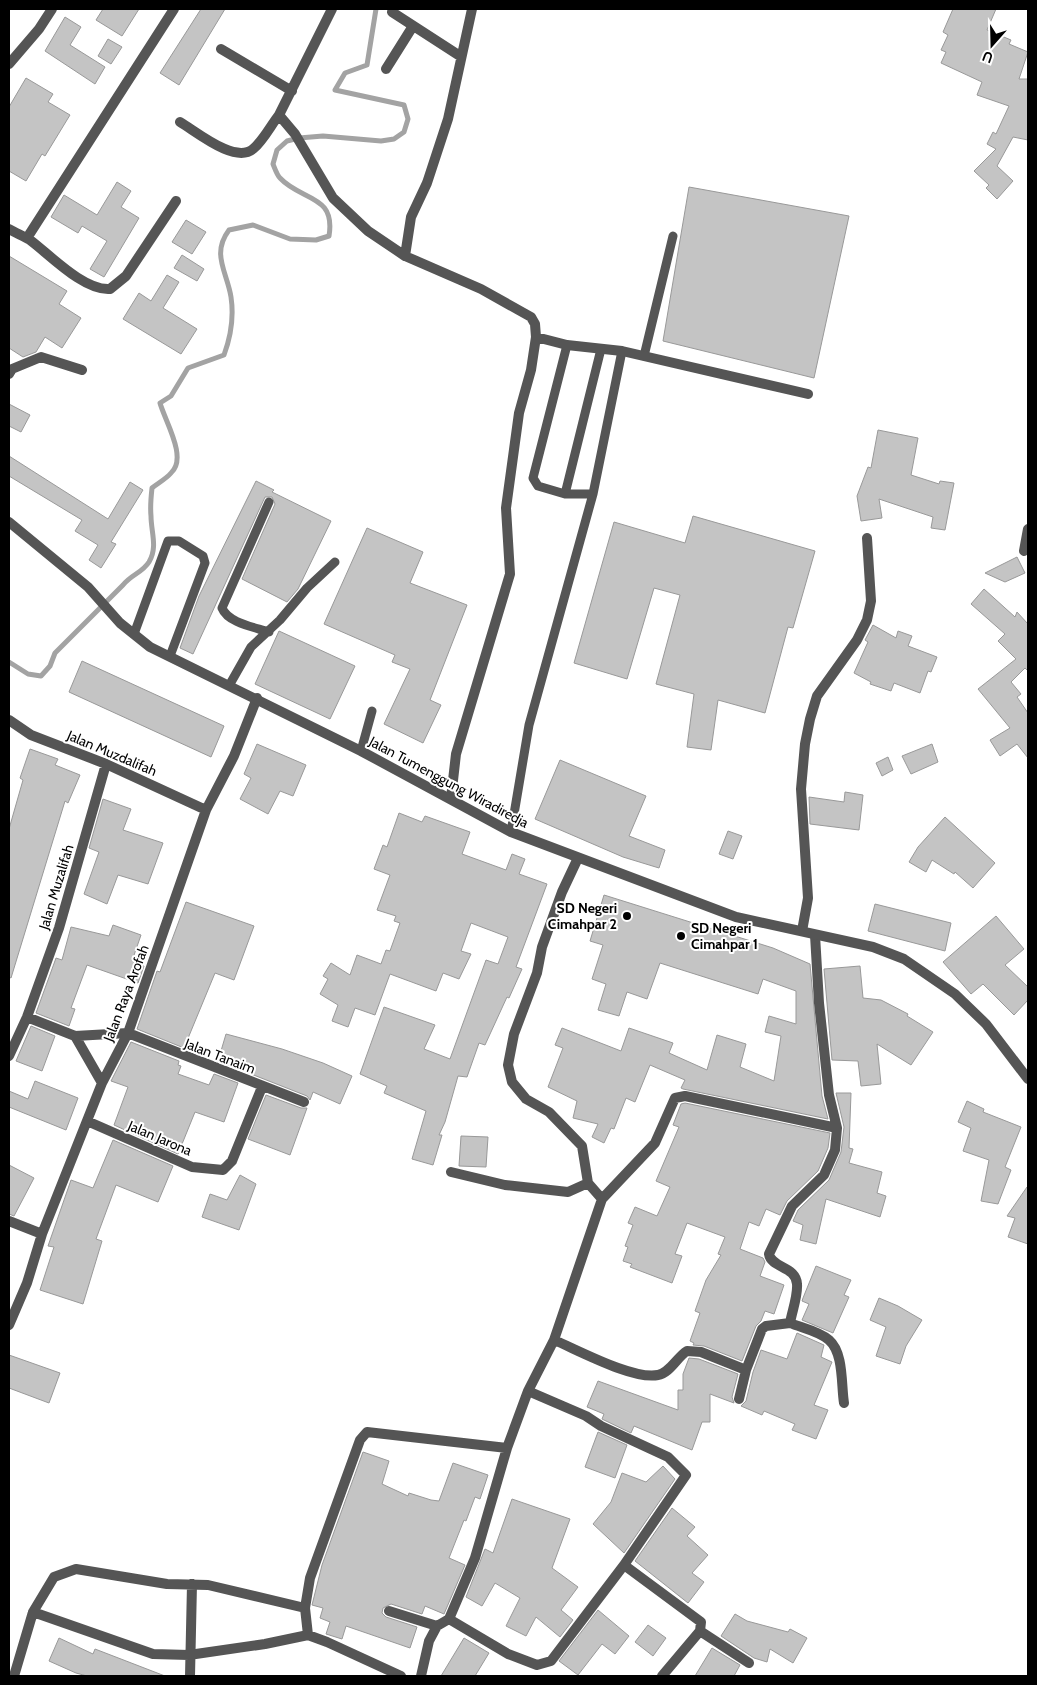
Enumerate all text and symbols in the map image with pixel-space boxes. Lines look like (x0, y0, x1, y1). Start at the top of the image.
north arrow (967, 20, 1017, 70)
text: U (980, 47, 995, 67)
street label: Jalan Muzdalifah (63, 726, 160, 780)
street label: Jalan Tumenggung Wiradiredja (365, 732, 532, 832)
street label: Jalan Muzalifah (34, 842, 77, 933)
place label: SD Negeri Cimahpar 2 (548, 899, 617, 933)
marker: SD Negeri Cimahpar 2 (621, 910, 633, 922)
place label: SD Negeri Cimahpar 1 (691, 919, 758, 953)
marker: SD Negeri Cimahpar 1 (675, 930, 687, 942)
street label: Jalan Raya Arofah (99, 942, 153, 1045)
street label: Jalan Tanaim (181, 1034, 258, 1078)
street label: Jalan Jarona (124, 1116, 195, 1160)

